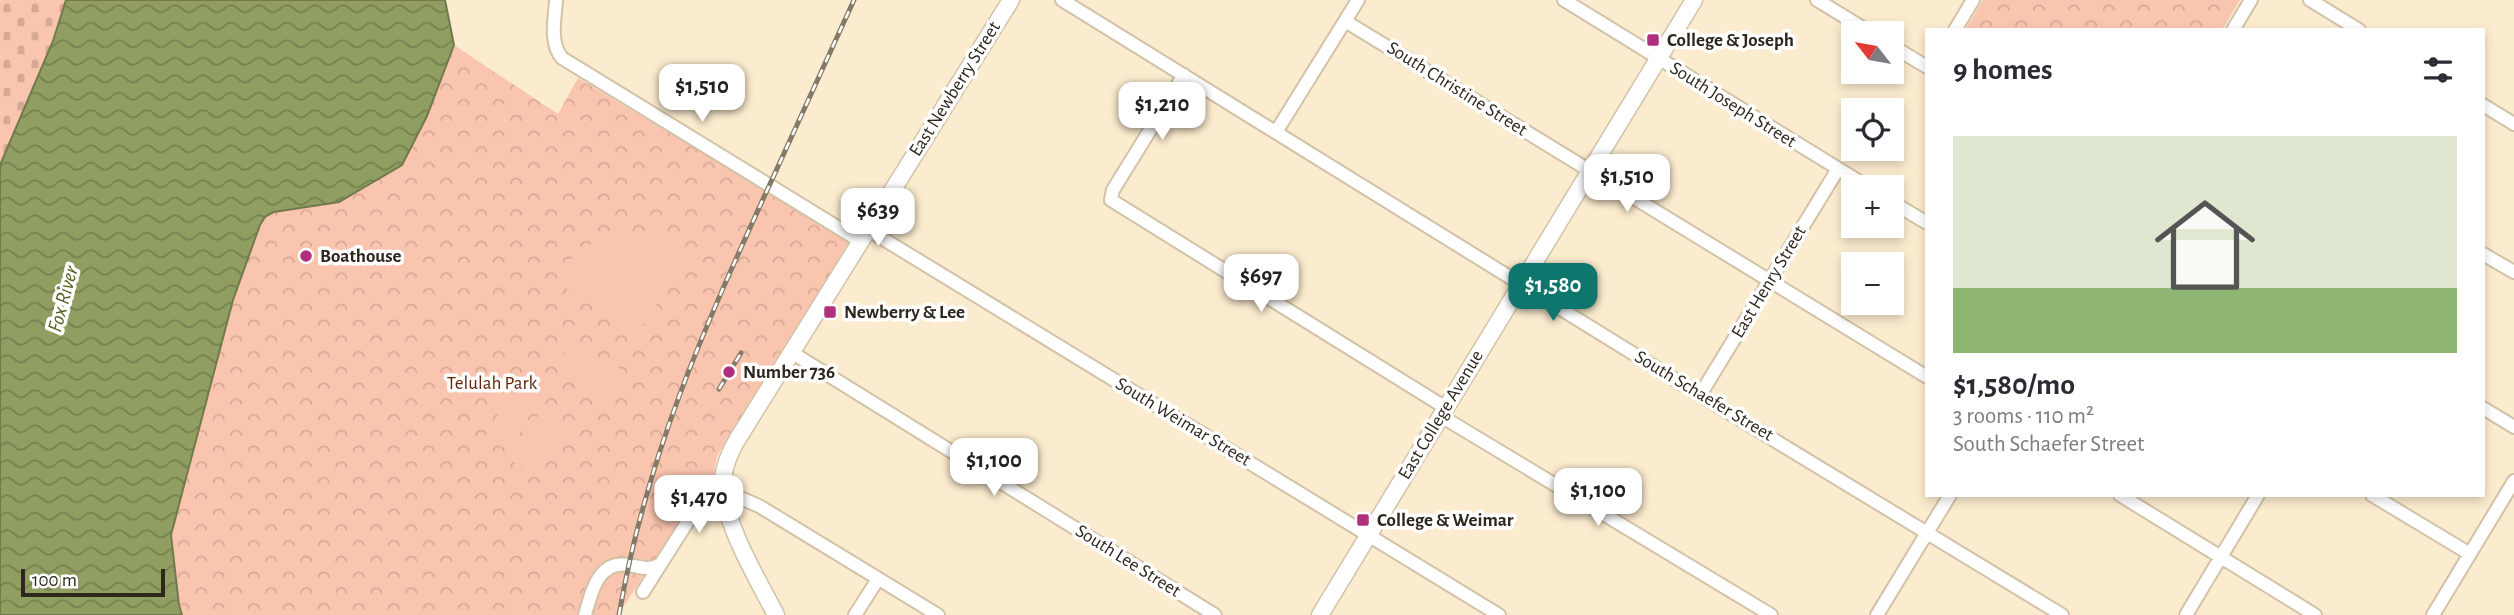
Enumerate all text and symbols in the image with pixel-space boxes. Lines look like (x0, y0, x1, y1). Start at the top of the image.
street label: East Newberry Street (906, 18, 1004, 160)
north arrow (1841, 21, 1904, 84)
map controls (1841, 21, 1904, 315)
place label: College & Joseph (1667, 31, 1794, 50)
marker: College & Joseph (1645, 32, 1661, 48)
street label: South Christine Street (1384, 38, 1530, 140)
icon: filters (2419, 51, 2457, 89)
text: 9 homes (1953, 55, 2053, 85)
street label: South Joseph Street (1667, 59, 1799, 151)
pin: $1,510 (645, 64, 759, 124)
text: $1,510 (675, 75, 729, 98)
pin: $1,210 (1105, 82, 1219, 142)
text: $1,210 (1135, 93, 1190, 116)
button: locate (1841, 98, 1904, 161)
pin: $1,510 (1570, 154, 1684, 214)
text: $1,510 (1600, 165, 1654, 188)
button: + (1841, 175, 1904, 238)
icon: home (2142, 182, 2268, 308)
pin: $639 (837, 188, 919, 248)
text: $639 (857, 199, 899, 222)
street label: East Henry Street (1728, 223, 1810, 341)
place label: Boathouse (320, 247, 402, 266)
marker: Boathouse (298, 248, 314, 264)
button: − (1841, 252, 1904, 315)
pin: $697 (1220, 254, 1302, 314)
water label: Fox River (44, 263, 82, 334)
pin: $1,580 (1496, 264, 1610, 323)
text: $697 (1240, 265, 1282, 288)
text: $1,580 (1524, 274, 1582, 297)
place label: Newberry & Lee (844, 303, 965, 322)
marker: Newberry & Lee (822, 304, 838, 320)
street label: East College Avenue (1395, 347, 1487, 483)
street label: South Schaefer Street (1631, 347, 1777, 445)
place label: Number 736 (743, 363, 835, 382)
marker: Number 736 (721, 364, 737, 380)
text: $1,580/mo (1953, 370, 2075, 400)
park label: Telulah Park (447, 374, 538, 393)
street label: South Weimar Street (1112, 374, 1254, 470)
text: 3 rooms · 110 m² (1953, 405, 2094, 428)
text: South Schaefer Street (1953, 433, 2144, 456)
pin: $1,100 (937, 438, 1051, 498)
text: $1,100 (966, 449, 1022, 472)
pin: $1,100 (1541, 468, 1655, 528)
pin: $1,470 (642, 476, 756, 535)
text: $1,100 (1570, 479, 1626, 502)
text: $1,470 (670, 486, 728, 509)
place label: College & Weimar (1377, 511, 1514, 530)
marker: College & Weimar (1355, 512, 1371, 528)
street label: South Lee Street (1072, 521, 1184, 601)
scale bar (21, 566, 164, 598)
text: 100 m (32, 571, 77, 590)

